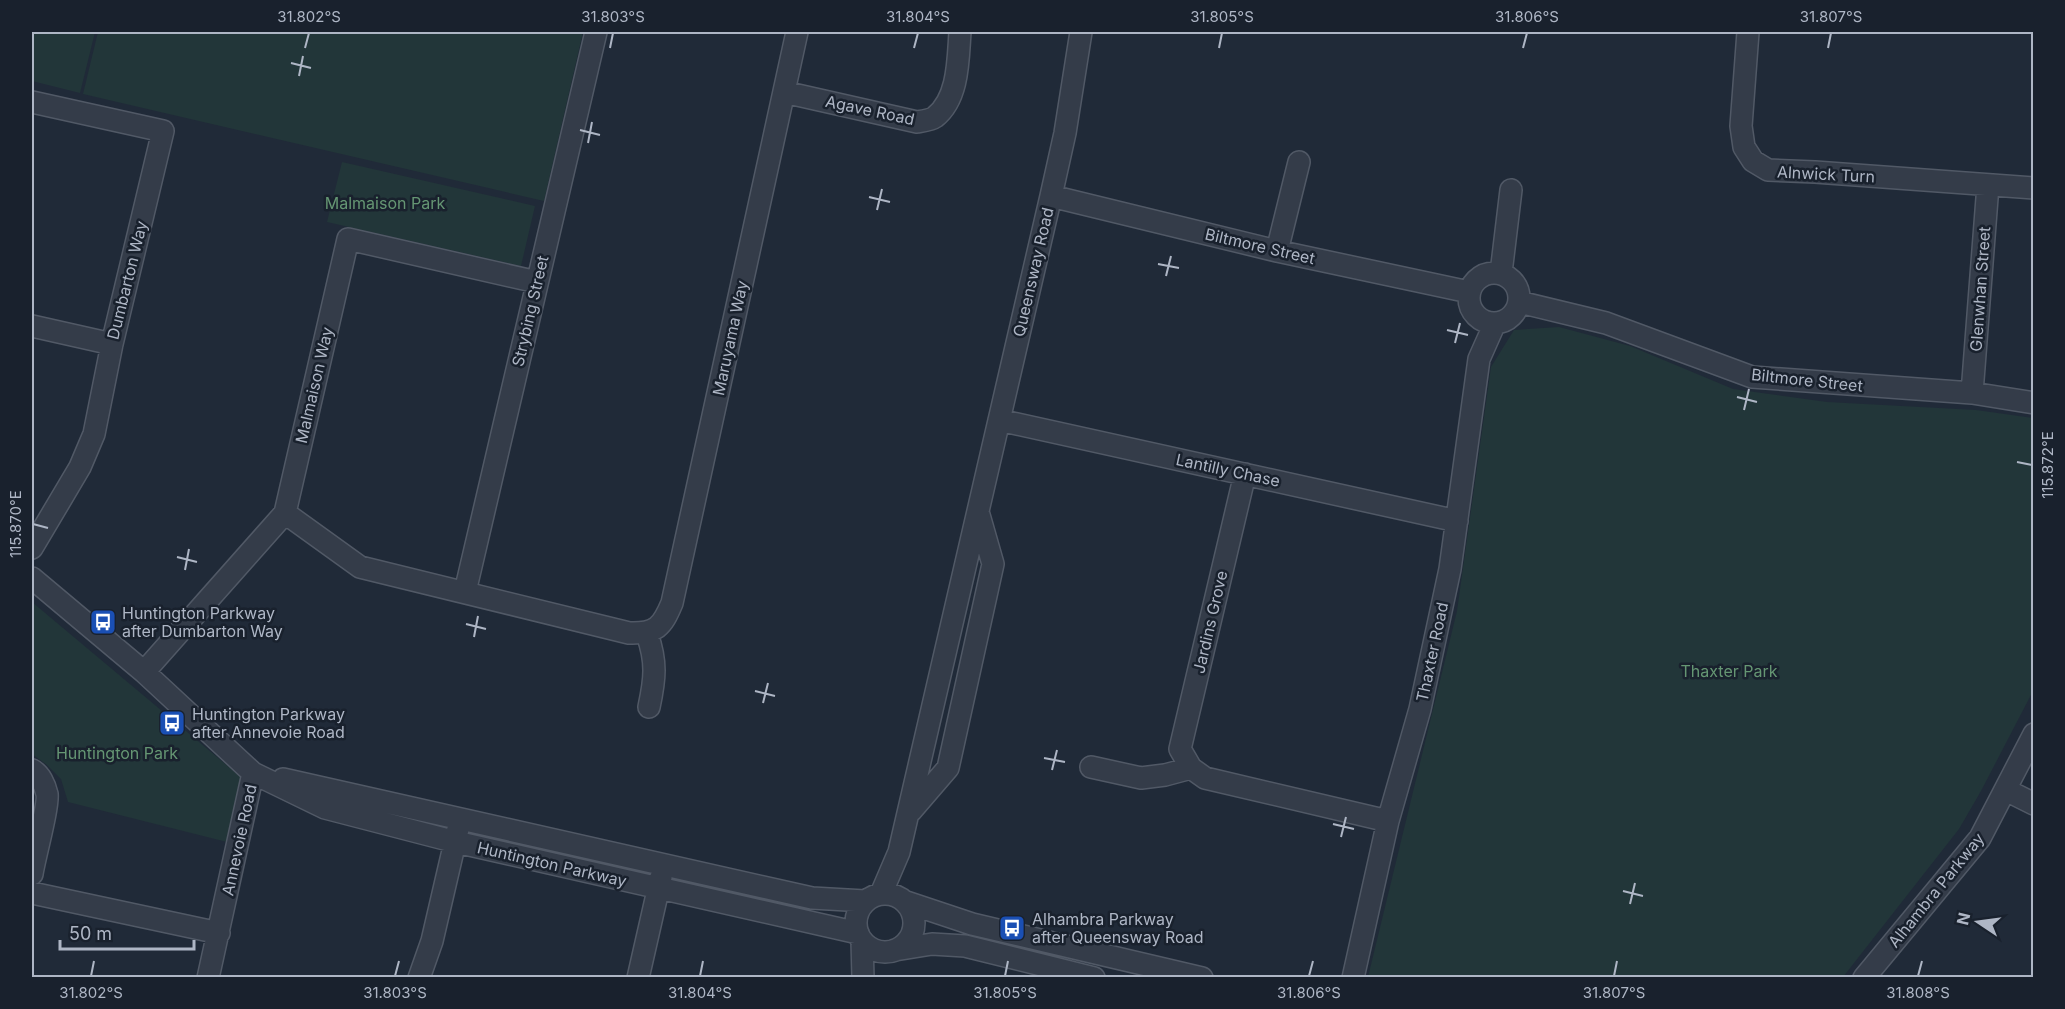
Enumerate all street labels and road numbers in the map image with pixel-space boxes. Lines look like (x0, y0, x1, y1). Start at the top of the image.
street label: Agave Road (824, 91, 916, 129)
street label: Alnwick Turn (1776, 161, 1876, 187)
street label: Queensway Road (1008, 205, 1058, 339)
street label: Dumbarton Way (103, 219, 151, 341)
street label: Biltmore Street (1203, 224, 1317, 268)
street label: Glenwhan Street (1966, 226, 1994, 352)
street label: Strybing Street (507, 253, 553, 369)
street label: Maruyama Way (708, 279, 752, 397)
street label: Malmaison Way (291, 325, 337, 445)
street label: Biltmore Street (1750, 364, 1864, 396)
street label: Lantilly Chase (1174, 449, 1282, 491)
street label: Jardins Grove (1188, 569, 1232, 675)
street label: Thaxter Road (1412, 600, 1452, 704)
street label: Annevoie Road (217, 782, 261, 898)
street label: Alhambra Parkway (1884, 829, 1988, 951)
street label: Huntington Parkway (475, 837, 629, 891)

